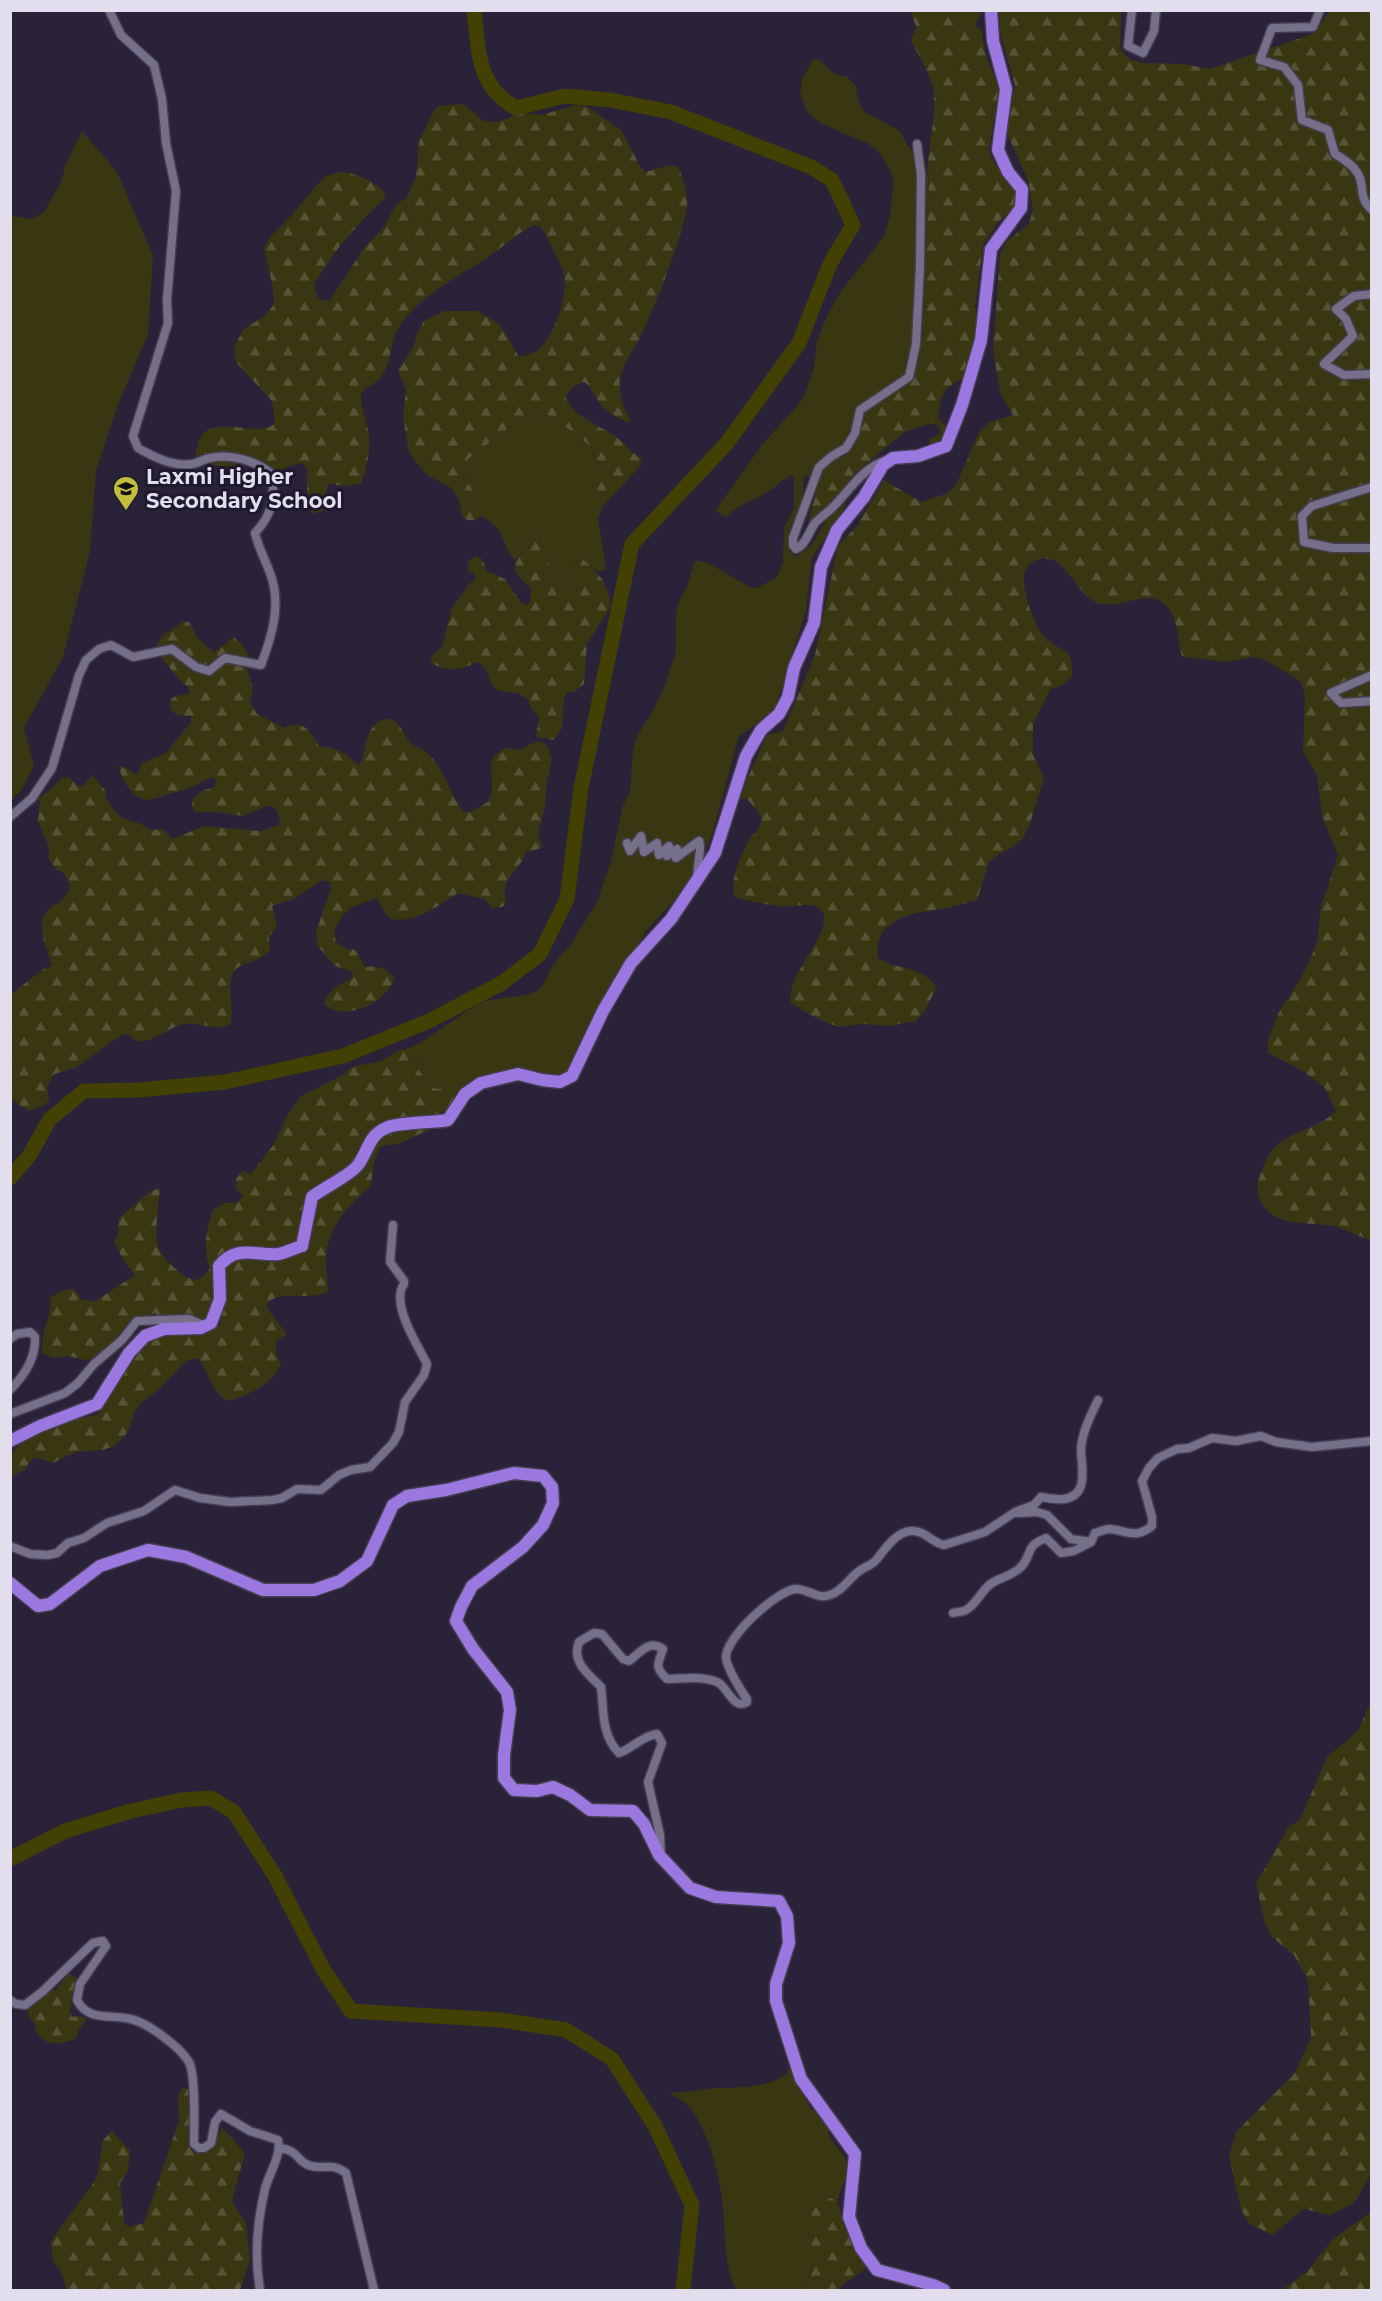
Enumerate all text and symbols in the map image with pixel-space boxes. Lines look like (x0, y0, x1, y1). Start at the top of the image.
place label: Laxmi Higher Secondary School (146, 464, 342, 513)
school or university icon: Laxmi Higher Secondary School (111, 474, 141, 512)

